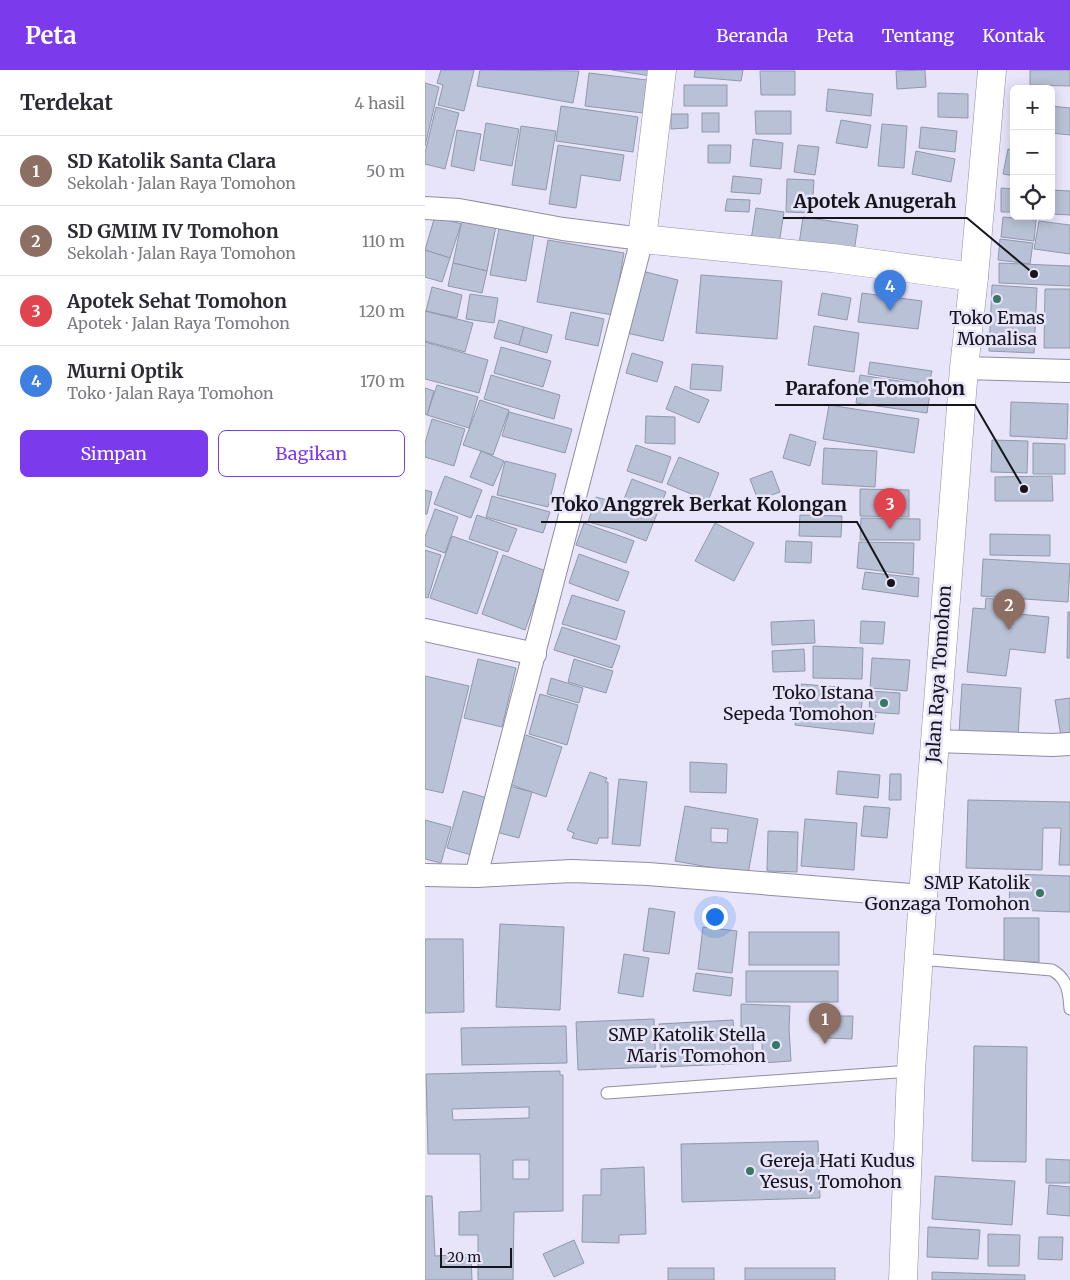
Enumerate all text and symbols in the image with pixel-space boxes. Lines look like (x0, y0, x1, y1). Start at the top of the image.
text: Peta (25, 20, 77, 51)
text: Beranda (716, 24, 788, 47)
text: Peta (816, 24, 854, 47)
text: Tentang (882, 24, 954, 47)
text: Kontak (982, 24, 1045, 47)
map controls (1010, 85, 1055, 220)
button: + (1010, 85, 1055, 130)
text: Terdekat (20, 89, 113, 116)
text: 4 hasil (354, 93, 405, 113)
button: − (1010, 130, 1055, 175)
text: SD Katolik Santa Clara (67, 149, 276, 173)
text: 1 (32, 161, 40, 181)
text: 50 m (366, 161, 405, 181)
text: Sekolah · Jalan Raya Tomohon (67, 173, 296, 193)
button: locate (1010, 175, 1055, 220)
callout: Apotek Anugerah (783, 184, 967, 218)
text: Apotek Anugerah (792, 189, 957, 213)
text: SD GMIM IV Tomohon (67, 219, 279, 243)
text: 2 (31, 231, 41, 251)
text: 110 m (362, 231, 405, 251)
text: Sekolah · Jalan Raya Tomohon (67, 243, 296, 263)
pin: 4 (874, 270, 906, 311)
text: Apotek Sehat Tomohon (67, 289, 287, 313)
marker: Toko Emas Monalisa (991, 293, 1003, 305)
text: 3 (31, 301, 41, 321)
text: 120 m (359, 301, 405, 321)
place label: Toko Emas Monalisa (949, 306, 1045, 350)
text: Apotek · Jalan Raya Tomohon (67, 313, 290, 333)
text: Murni Optik (67, 359, 183, 383)
text: 4 (31, 371, 41, 391)
text: 170 m (360, 371, 405, 391)
callout: Parafone Tomohon (775, 371, 975, 405)
text: Parafone Tomohon (785, 376, 965, 400)
text: Toko · Jalan Raya Tomohon (67, 383, 274, 403)
button: Simpan (20, 430, 208, 477)
button: Bagikan (218, 430, 405, 477)
callout: Toko Anggrek Berkat Kolongan (541, 488, 857, 522)
pin: 3 (874, 488, 906, 529)
text: Toko Anggrek Berkat Kolongan (551, 492, 847, 516)
street label: Jalan Raya Tomohon (921, 584, 956, 765)
pin: 2 (993, 589, 1025, 630)
place label: Toko Istana Sepeda Tomohon (723, 681, 874, 725)
marker: Toko Istana Sepeda Tomohon (878, 697, 890, 709)
place label: SMP Katolik Gonzaga Tomohon (865, 871, 1031, 915)
marker: SMP Katolik Gonzaga Tomohon (1034, 887, 1046, 899)
your location (702, 904, 728, 930)
pin: 1 (809, 1003, 841, 1044)
place label: SMP Katolik Stella Maris Tomohon (608, 1023, 766, 1067)
marker: SMP Katolik Stella Maris Tomohon (770, 1039, 782, 1051)
place label: Gereja Hati Kudus Yesus, Tomohon (759, 1149, 915, 1193)
marker: Gereja Hati Kudus Yesus, Tomohon (744, 1165, 756, 1177)
scale bar (440, 1245, 513, 1268)
text: 20 m (447, 1248, 481, 1266)

